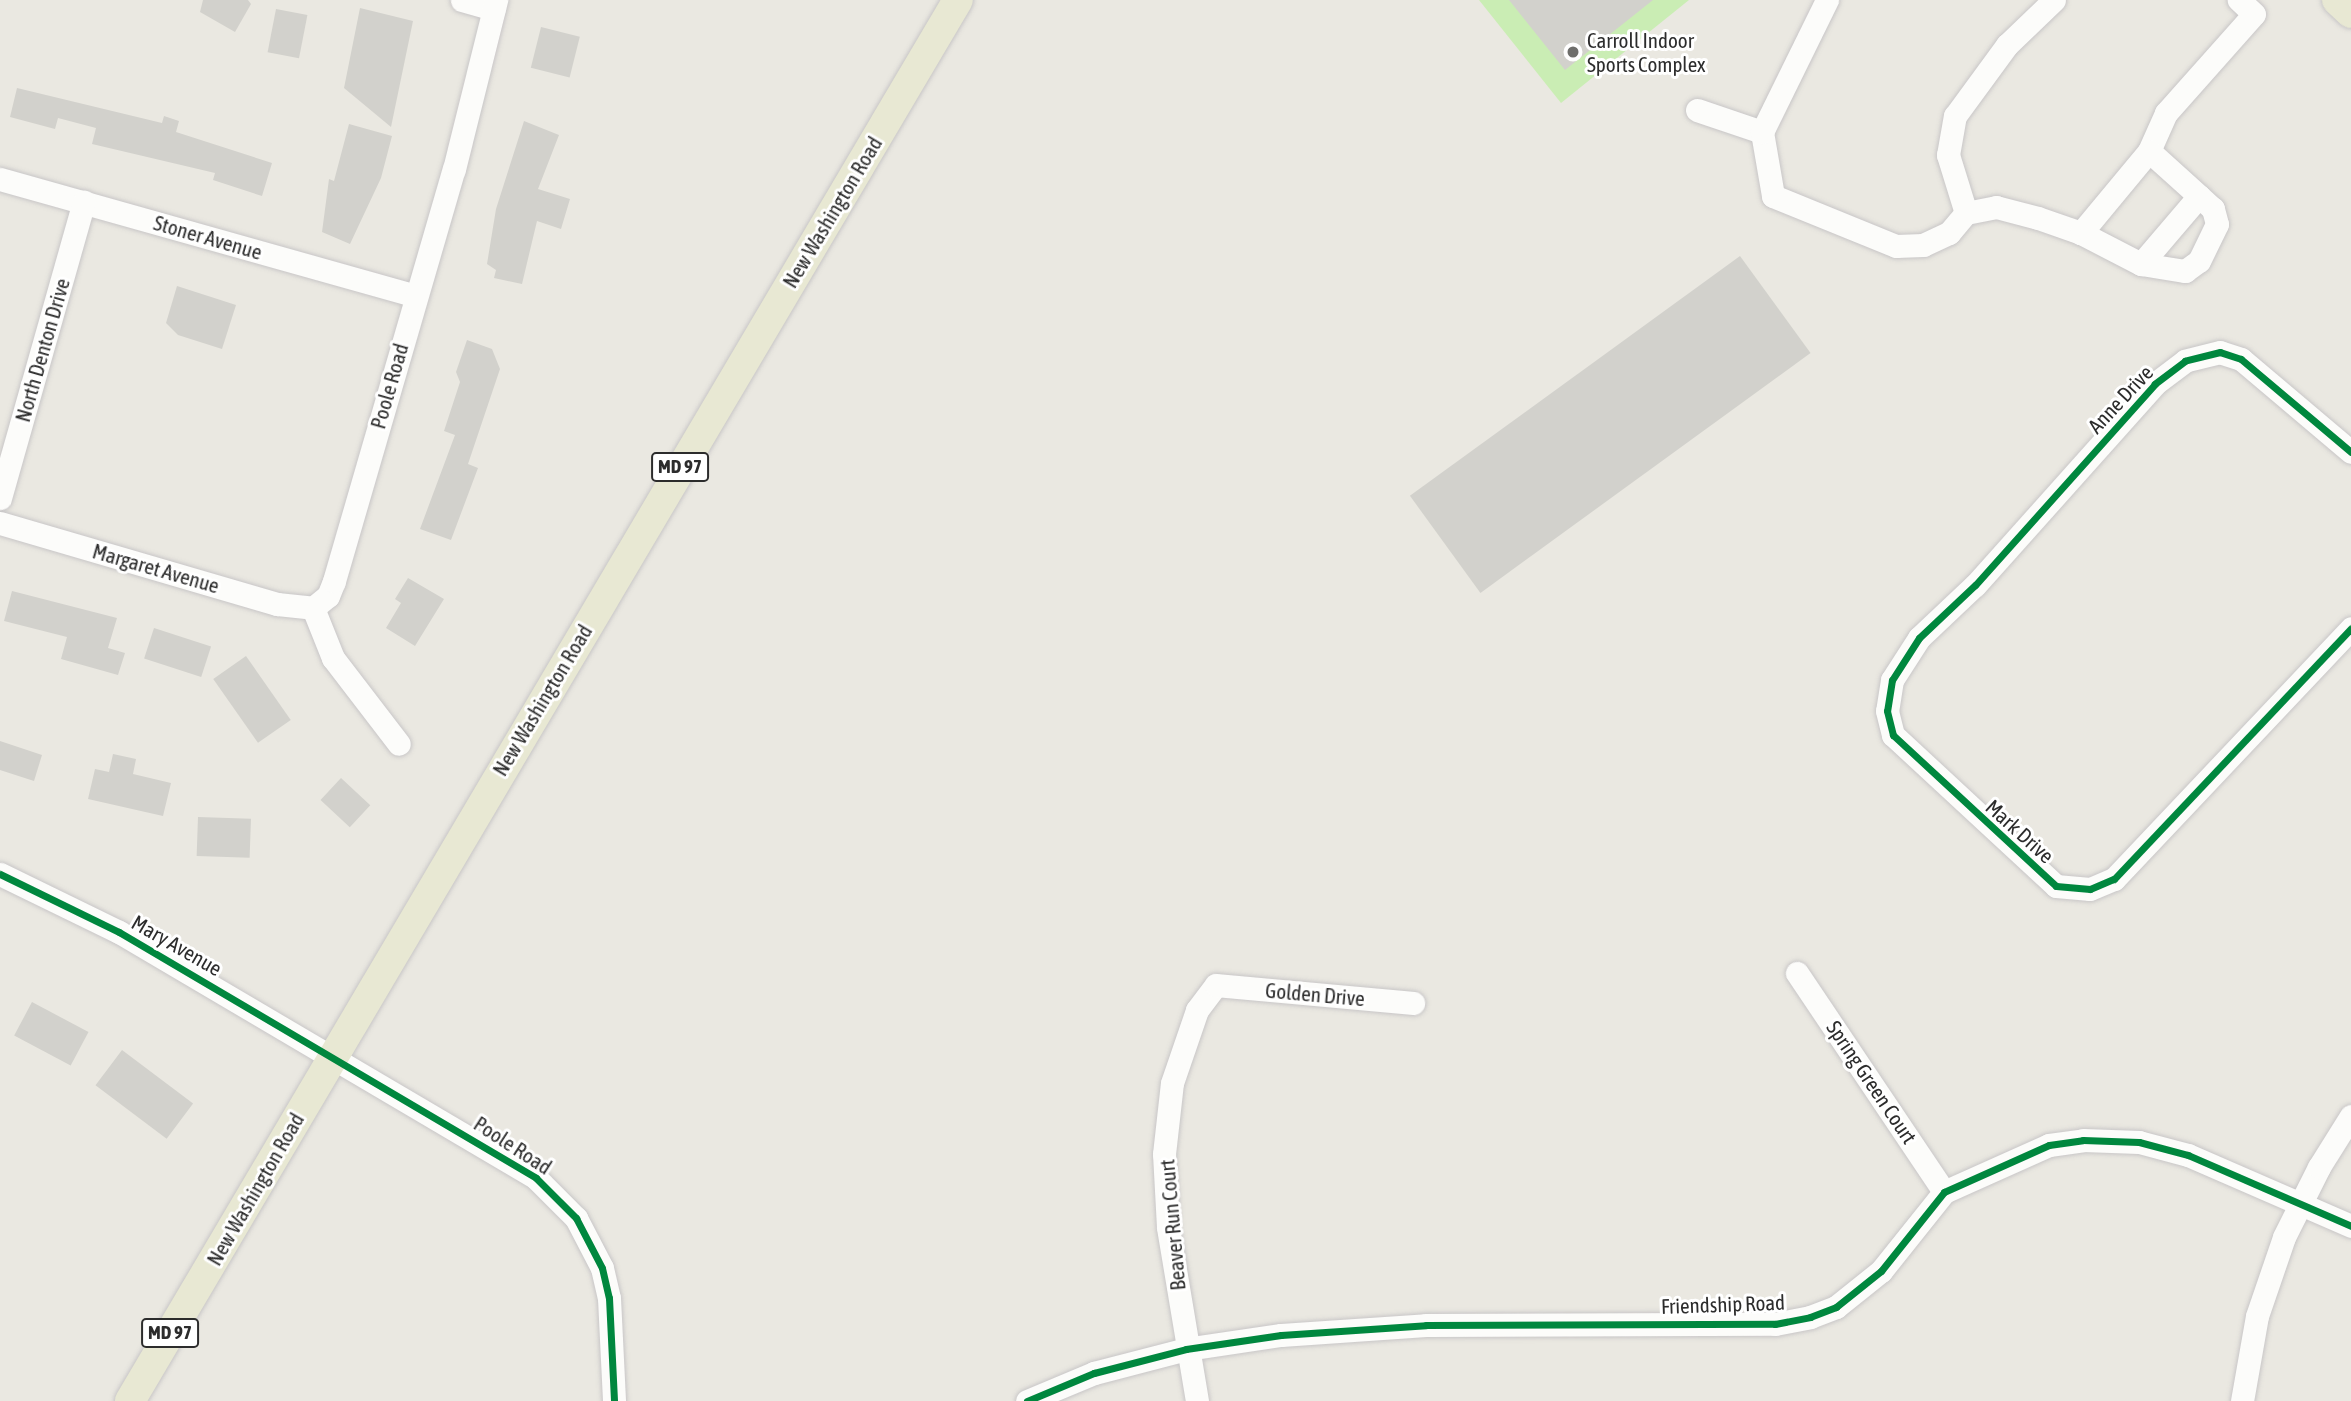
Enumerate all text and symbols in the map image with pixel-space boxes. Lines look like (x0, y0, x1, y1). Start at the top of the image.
place label: Carroll Indoor Sports Complex (1587, 27, 1706, 77)
marker: Carroll Indoor Sports Complex (1565, 44, 1581, 60)
street label: New Washington Road (777, 132, 887, 292)
street label: Stoner Avenue (151, 210, 265, 264)
street label: North Denton Drive (9, 275, 75, 425)
street label: Poole Road (365, 340, 413, 432)
street label: Anne Drive (2082, 360, 2158, 438)
road number: MD 97 (650, 452, 710, 482)
street label: Margaret Avenue (90, 538, 222, 598)
street label: New Washington Road (487, 620, 597, 780)
street label: Mark Drive (1981, 794, 2059, 868)
street label: Mary Avenue (128, 909, 226, 981)
street label: Golden Drive (1264, 977, 1366, 1011)
street label: Spring Green Court (1822, 1016, 1922, 1148)
street label: New Washington Road (201, 1108, 309, 1270)
street label: Poole Road (469, 1111, 557, 1179)
street label: Beaver Run Court (1154, 1158, 1190, 1292)
street label: Friendship Road (1661, 1289, 1785, 1319)
road number: MD 97 (140, 1317, 200, 1348)

